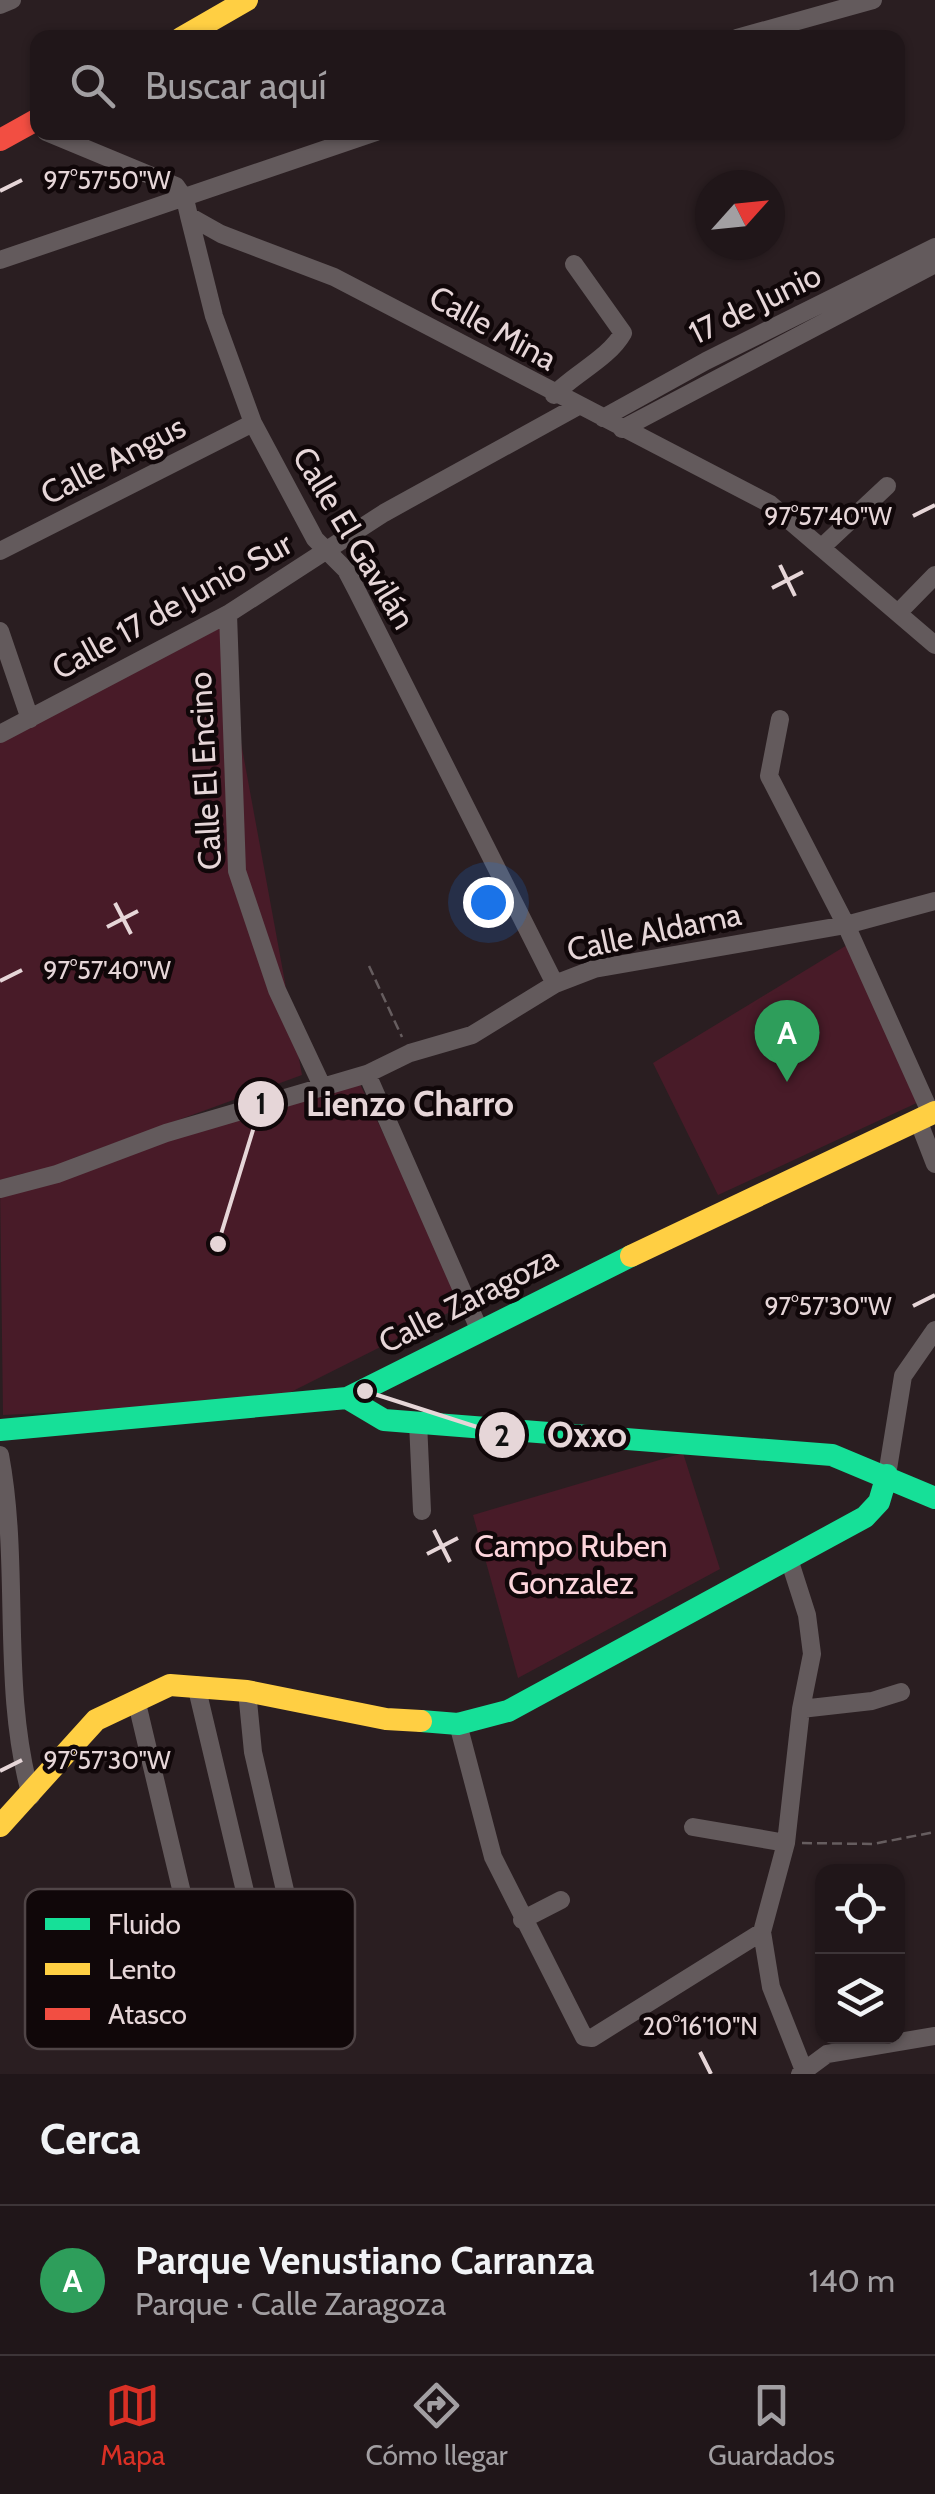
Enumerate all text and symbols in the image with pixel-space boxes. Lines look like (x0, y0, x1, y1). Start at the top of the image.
search box (30, 30, 905, 140)
icon: search (65, 58, 120, 113)
text: Buscar aquí (145, 62, 327, 109)
text: 97°57'50"W (43, 165, 171, 195)
north arrow (695, 170, 785, 260)
street label: 17 de Junio (682, 255, 827, 352)
street label: Calle Mina (423, 277, 564, 379)
street label: Calle Angus (34, 407, 192, 513)
street label: Calle El Gavilán (285, 440, 424, 636)
text: 97°57'40"W (764, 501, 892, 531)
street label: Calle 17 de Junio Sur (45, 523, 299, 688)
street label: Calle El Encino (180, 671, 229, 871)
your location (463, 877, 514, 928)
street label: Calle Aldama (563, 894, 745, 969)
text: 97°57'40"W (43, 955, 171, 985)
pin: A (754, 1000, 820, 1082)
callout: Lienzo Charro (236, 1071, 534, 1136)
text: Lienzo Charro (306, 1082, 514, 1125)
text: 1 (255, 1085, 267, 1122)
street label: Calle Zaragoza (372, 1238, 564, 1361)
text: 97°57'30"W (764, 1291, 892, 1321)
callout: Oxxo (477, 1403, 647, 1468)
text: Oxxo (547, 1413, 627, 1456)
text: 2 (494, 1417, 510, 1454)
park label: Campo Ruben Gonzalez (474, 1526, 668, 1602)
text: 97°57'30"W (43, 1745, 171, 1775)
map controls (815, 1864, 905, 2044)
button: locate (815, 1864, 905, 1954)
legend (25, 1889, 355, 2049)
text: Fluido (108, 1907, 181, 1941)
text: Lento (108, 1952, 176, 1986)
button: layers (815, 1954, 905, 2044)
text: Atasco (108, 1997, 187, 2031)
text: 20°16'10"N (642, 2011, 758, 2041)
text: Cerca (40, 2113, 140, 2165)
text: Parque Venustiano Carranza (135, 2237, 594, 2284)
text: A (62, 2261, 83, 2300)
text: 140 m (808, 2261, 895, 2300)
text: Parque · Calle Zaragoza (135, 2284, 446, 2323)
tab: Mapa (100, 2378, 165, 2472)
tab: Cómo llegar (366, 2378, 508, 2472)
tab: Guardados (708, 2378, 835, 2472)

